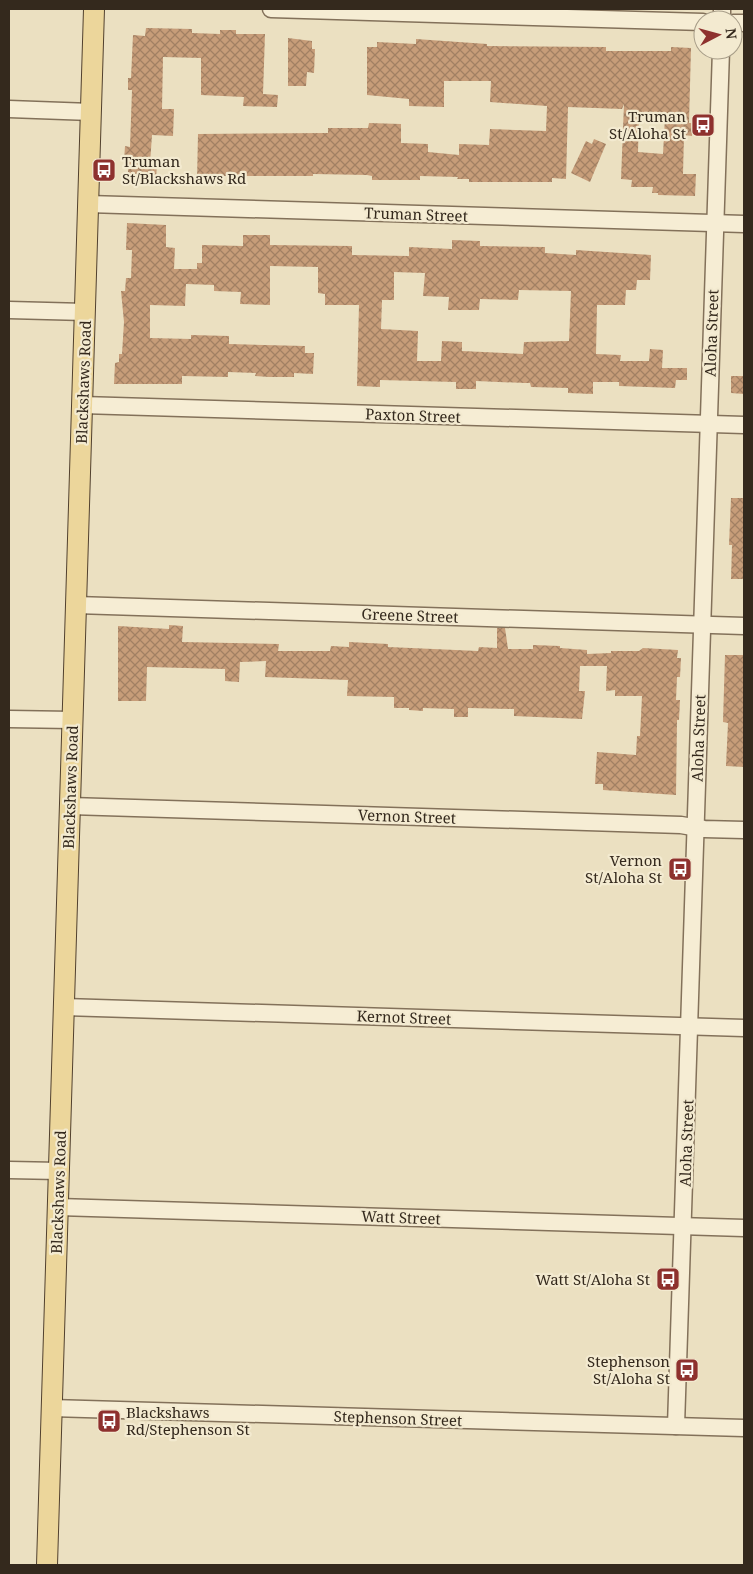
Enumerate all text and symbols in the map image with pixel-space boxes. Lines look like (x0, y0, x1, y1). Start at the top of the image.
north arrow (693, 10, 743, 60)
text: N (721, 27, 741, 40)
place label: Truman St/Aloha St (609, 106, 686, 143)
bus stop icon: Truman St/Aloha St (690, 112, 716, 138)
place label: Truman St/Blackshaws Rd (122, 151, 246, 188)
bus stop icon: Truman St/Blackshaws Rd (91, 157, 117, 183)
street label: Truman Street (364, 202, 468, 226)
street label: Aloha Street (699, 289, 723, 377)
street label: Blackshaws Road (71, 320, 95, 444)
street label: Paxton Street (365, 403, 461, 427)
street label: Greene Street (361, 603, 459, 627)
street label: Aloha Street (686, 694, 710, 782)
street label: Blackshaws Road (58, 725, 82, 849)
street label: Vernon Street (358, 804, 456, 828)
place label: Vernon St/Aloha St (585, 850, 662, 887)
bus stop icon: Vernon St/Aloha St (667, 856, 693, 882)
street label: Kernot Street (356, 1005, 452, 1029)
street label: Aloha Street (674, 1099, 698, 1187)
street label: Blackshaws Road (46, 1130, 70, 1254)
street label: Watt Street (361, 1206, 441, 1228)
bus stop icon: Watt St/Aloha St (655, 1266, 681, 1292)
place label: Watt St/Aloha St (535, 1269, 650, 1289)
place label: Stephenson St/Aloha St (587, 1351, 670, 1388)
bus stop icon: Stephenson St/Aloha St (674, 1357, 700, 1383)
place label: Blackshaws Rd/Stephenson St (126, 1402, 250, 1439)
street label: Stephenson Street (333, 1406, 463, 1430)
bus stop icon: Blackshaws Rd/Stephenson St (96, 1408, 122, 1434)

